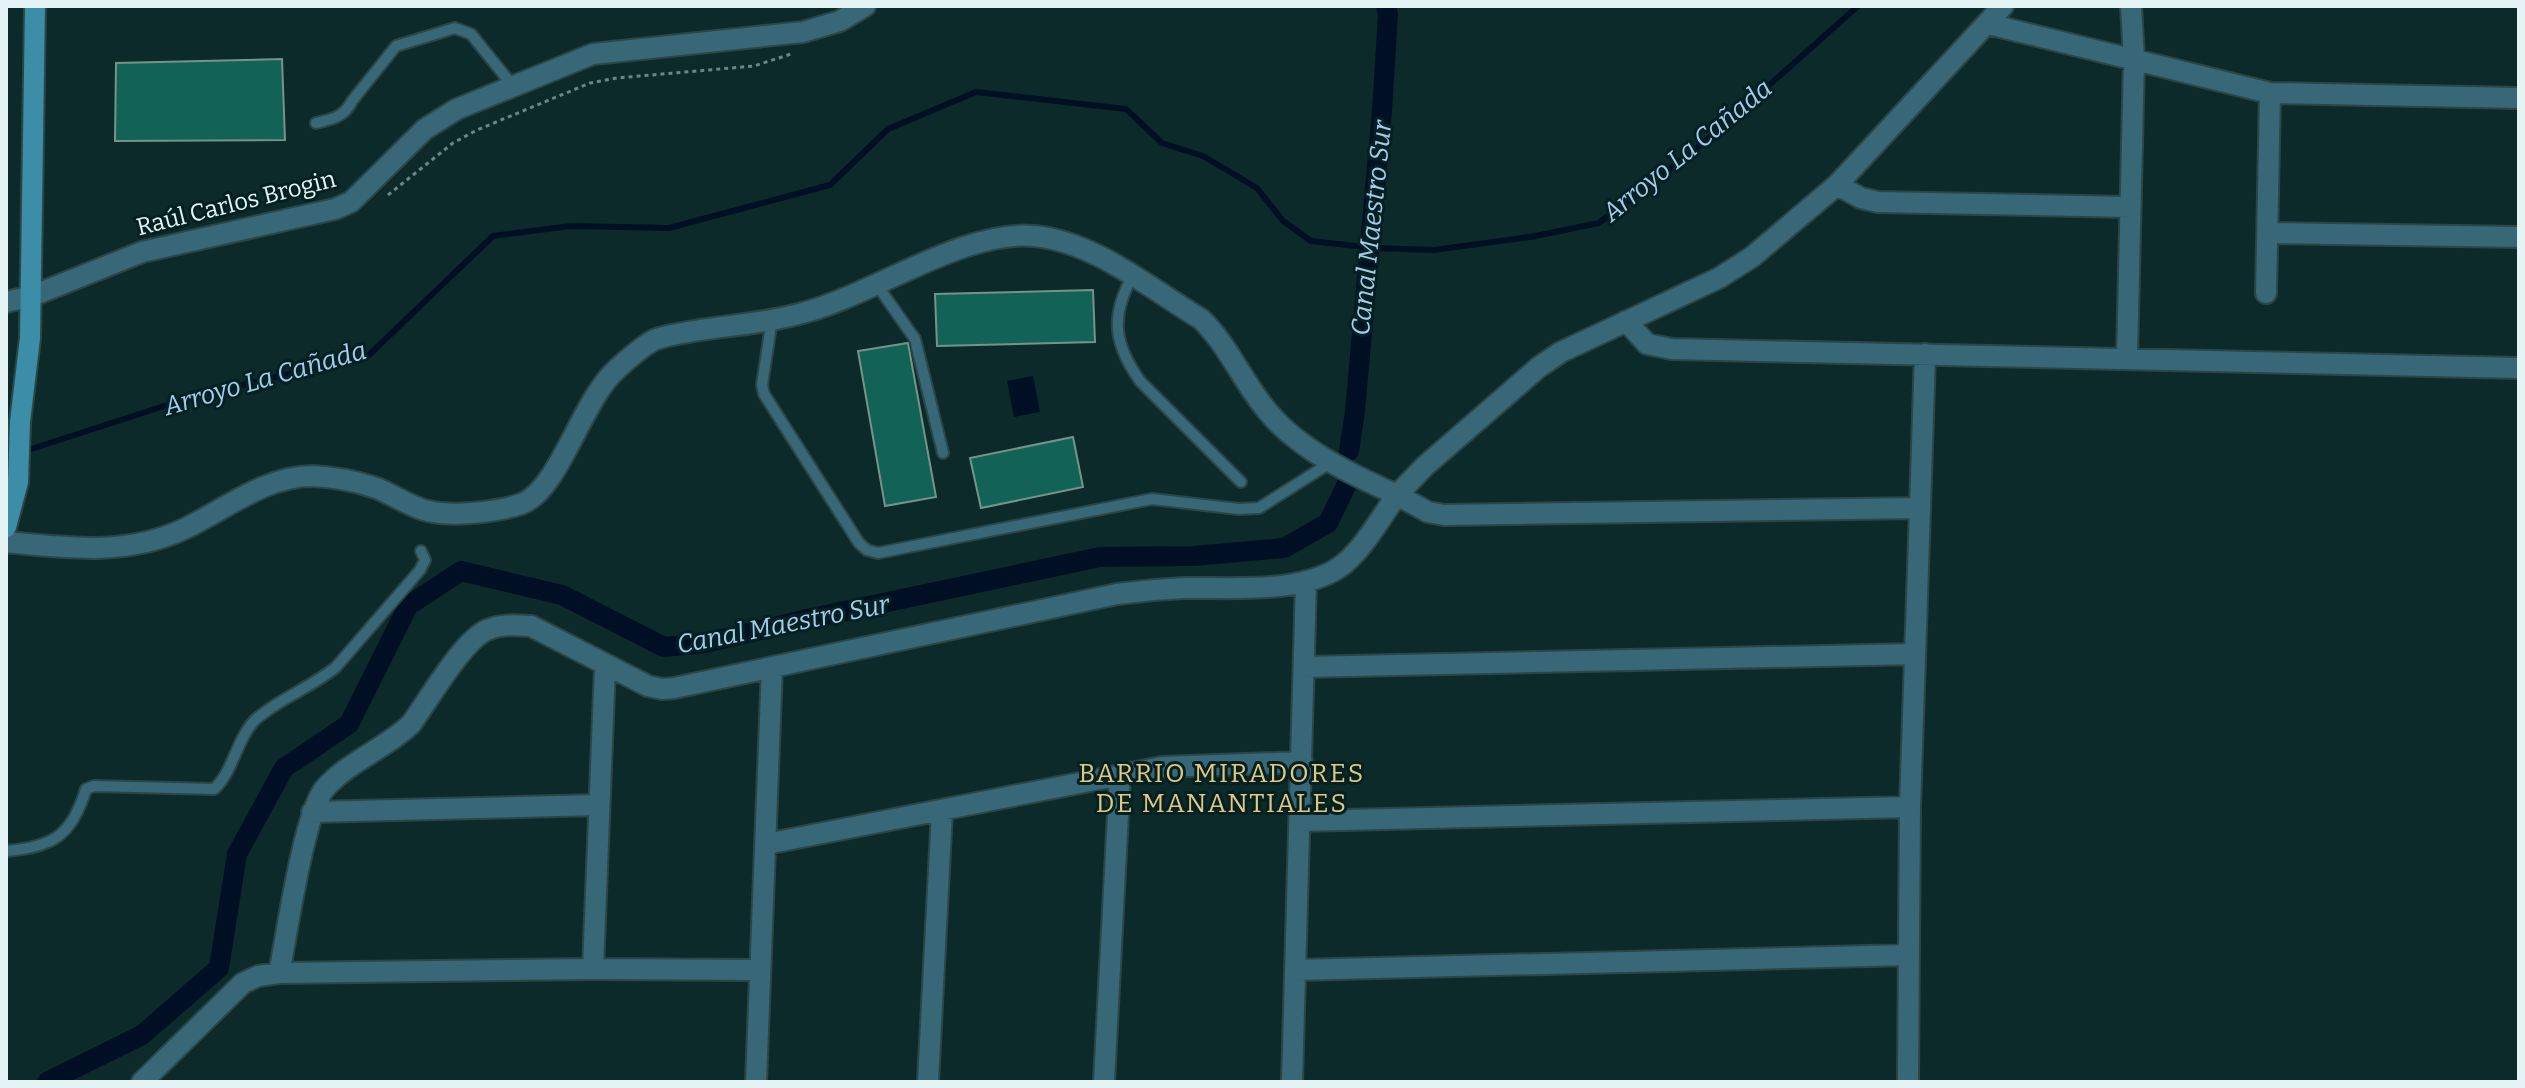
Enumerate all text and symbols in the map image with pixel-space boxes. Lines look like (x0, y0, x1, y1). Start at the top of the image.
water label: Arroyo La Cañada (1596, 73, 1778, 229)
water label: Canal Maestro Sur (1345, 118, 1398, 337)
street label: Raúl Carlos Brogin (133, 165, 339, 241)
water label: Arroyo La Cañada (159, 335, 370, 422)
water label: Canal Maestro Sur (674, 588, 893, 660)
district label: BARRIO MIRADORES DE MANANTIALES (1079, 758, 1365, 819)

